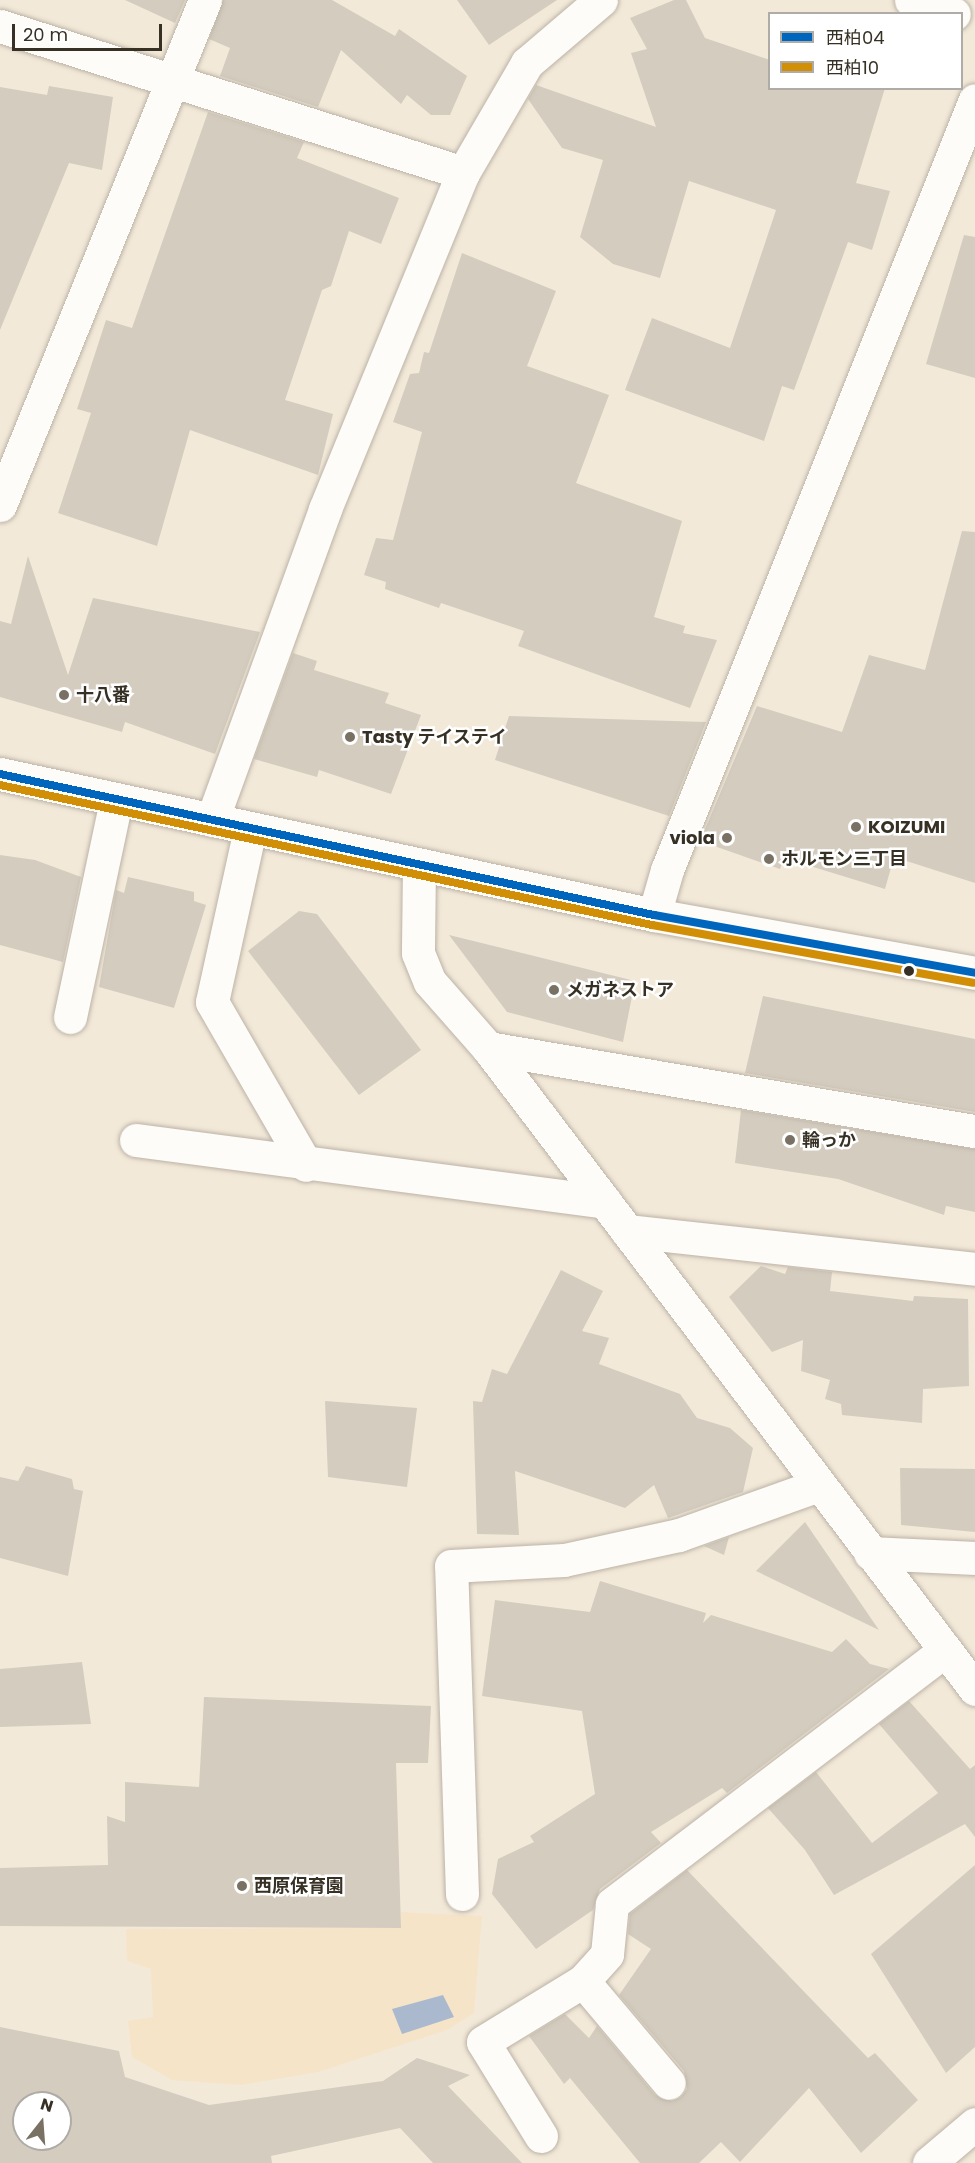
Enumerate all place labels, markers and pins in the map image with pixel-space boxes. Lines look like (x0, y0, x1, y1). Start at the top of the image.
place label: 十八番 (76, 684, 130, 706)
marker: 十八番 (57, 688, 71, 702)
place label: Tasty テイステイ (362, 726, 507, 748)
marker: Tasty テイステイ (343, 730, 357, 744)
place label: KOIZUMI (868, 816, 945, 838)
marker: KOIZUMI (849, 820, 863, 834)
place label: viola (669, 827, 715, 849)
marker: viola (720, 831, 734, 845)
place label: ホルモン三丁目 (781, 848, 907, 870)
marker: ホルモン三丁目 (762, 852, 776, 866)
unlabelled marker (903, 965, 915, 977)
place label: メガネストア (566, 979, 674, 1001)
marker: メガネストア (547, 983, 561, 997)
place label: 輪っか (802, 1129, 856, 1151)
marker: 輪っか (783, 1133, 797, 1147)
place label: 西原保育園 (254, 1875, 344, 1897)
marker: 西原保育園 (235, 1879, 249, 1893)

